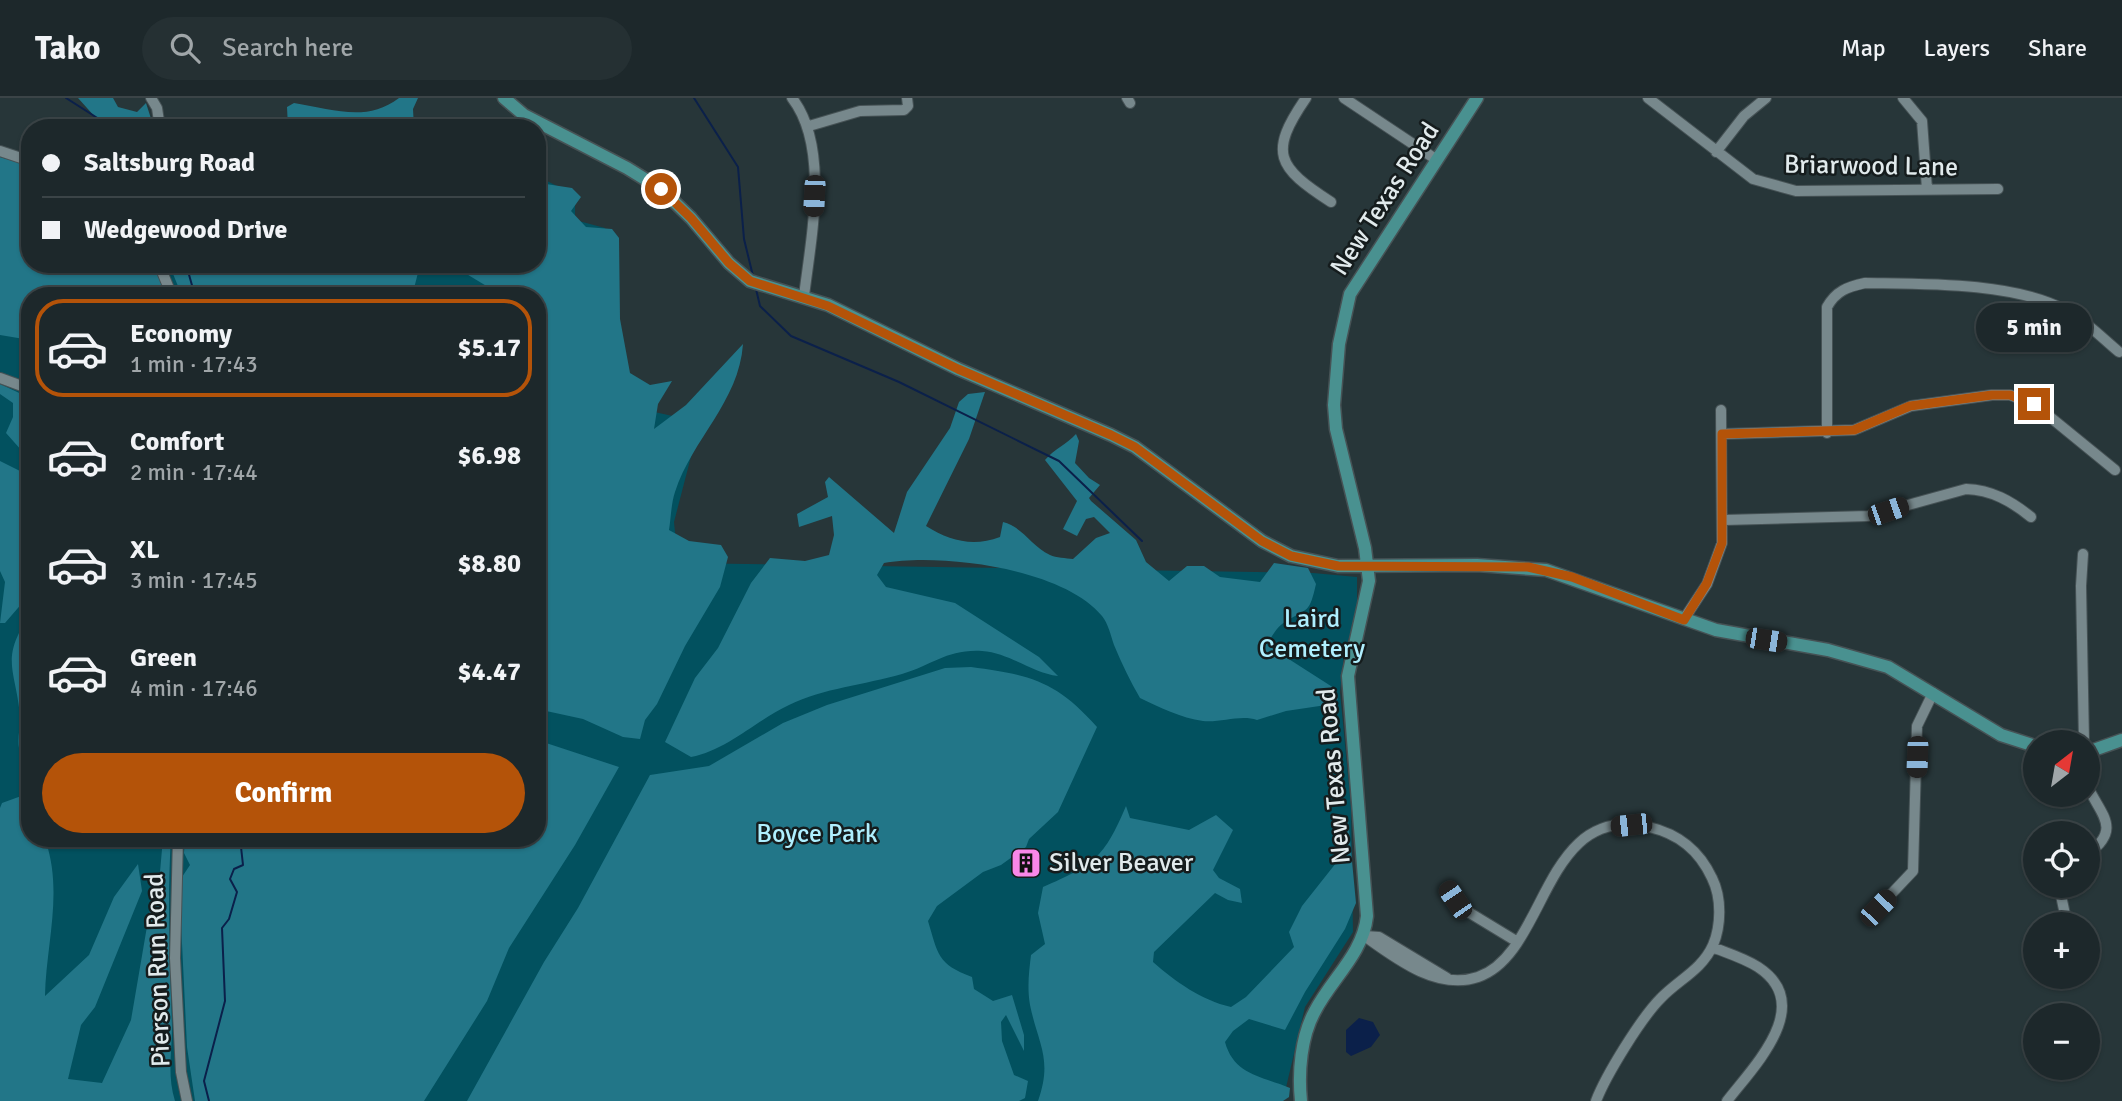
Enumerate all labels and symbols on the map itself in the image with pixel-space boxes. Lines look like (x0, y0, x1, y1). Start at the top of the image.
street label: New Texas Road (1324, 116, 1446, 282)
street label: Briarwood Lane (1784, 148, 1958, 184)
route start (645, 173, 677, 205)
car (803, 174, 826, 218)
callout: 5 min (1976, 302, 2092, 352)
route end (2018, 388, 2050, 420)
car (1865, 494, 1912, 528)
park label: Laird Cemetery (1259, 603, 1365, 665)
car (1744, 626, 1789, 654)
street label: New Texas Road (1310, 687, 1358, 865)
north arrow (2023, 730, 2100, 807)
car (1906, 736, 1929, 778)
car (1610, 812, 1653, 838)
park label: Boyce Park (756, 818, 878, 850)
building icon: Silver Beaver (1009, 846, 1043, 880)
place label: Silver Beaver (1049, 847, 1194, 879)
street label: Pierson Run Road (139, 873, 177, 1067)
car (1435, 877, 1476, 923)
car (1856, 886, 1901, 930)

